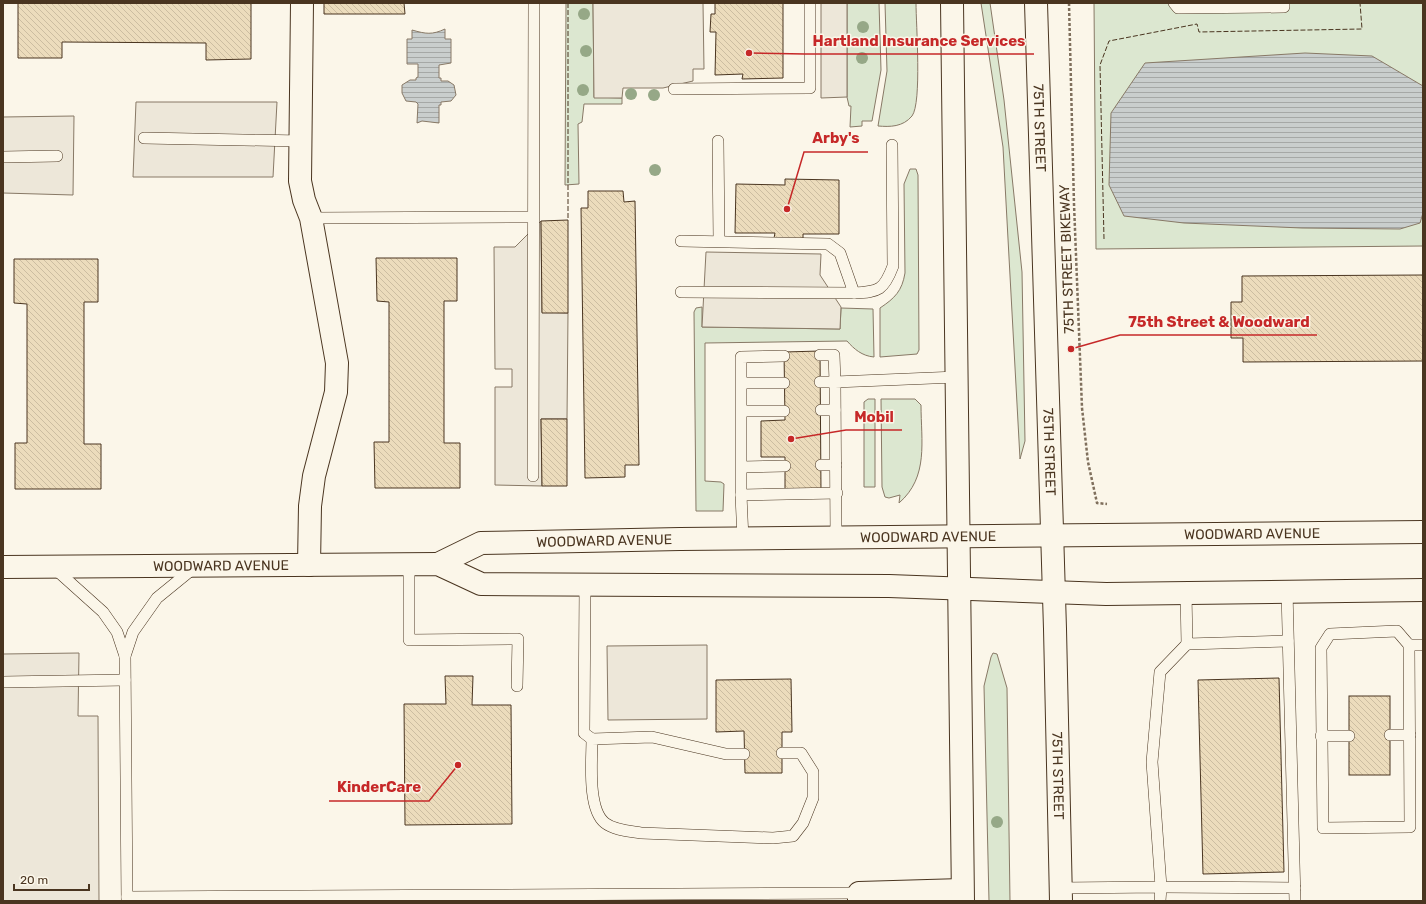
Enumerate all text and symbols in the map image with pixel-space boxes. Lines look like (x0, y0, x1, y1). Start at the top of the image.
callout: Hartland Insurance Services (805, 27, 1034, 54)
text: Hartland Insurance Services (813, 32, 1025, 50)
street label: 75TH STREET (1030, 84, 1050, 172)
callout: Arby's (804, 125, 868, 152)
text: Arby's (812, 129, 860, 147)
street label: 75TH STREET BIKEWAY (1056, 184, 1078, 334)
callout: 75th Street & Woodward (1120, 308, 1317, 335)
text: 75th Street & Woodward (1128, 313, 1310, 331)
callout: Mobil (846, 403, 902, 430)
text: Mobil (854, 408, 894, 426)
street label: 75TH STREET (1040, 408, 1059, 496)
street label: WOODWARD AVENUE (1184, 524, 1320, 543)
street label: WOODWARD AVENUE (860, 528, 996, 546)
street label: WOODWARD AVENUE (536, 531, 672, 550)
street label: WOODWARD AVENUE (153, 557, 289, 574)
street label: 75TH STREET (1049, 731, 1068, 820)
callout: KinderCare (329, 774, 429, 801)
text: KinderCare (337, 778, 421, 796)
scale bar (14, 866, 89, 892)
text: 20 m (20, 873, 48, 887)

